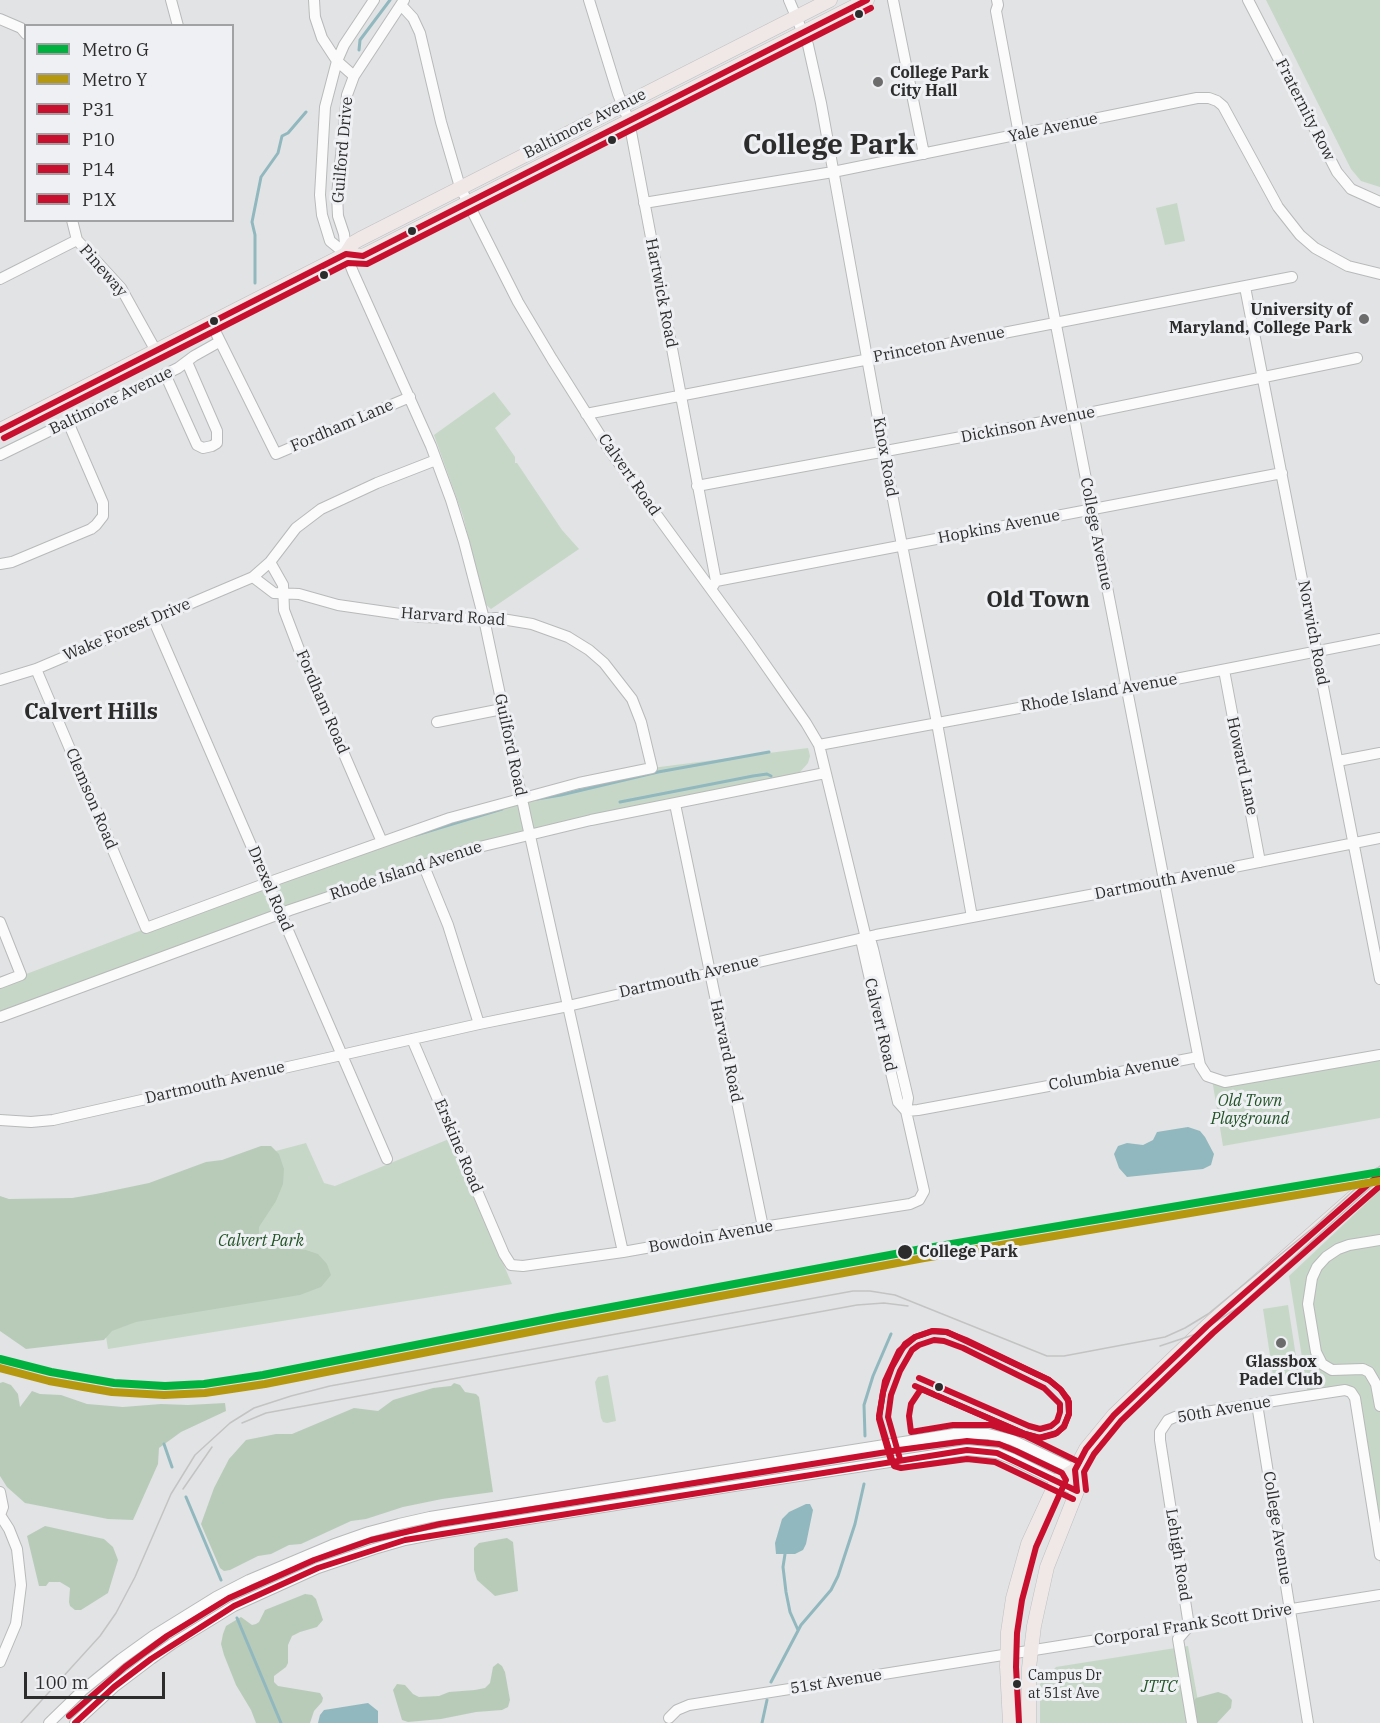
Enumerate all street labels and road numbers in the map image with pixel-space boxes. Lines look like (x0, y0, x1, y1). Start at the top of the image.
street label: Fraternity Row (1271, 56, 1339, 164)
street label: Baltimore Avenue (521, 85, 649, 163)
street label: Guilford Drive (329, 96, 357, 204)
street label: Yale Avenue (1006, 109, 1100, 147)
street label: Hartwick Road (641, 237, 681, 349)
street label: Pineway (75, 241, 131, 301)
street label: Princeton Avenue (872, 323, 1006, 367)
street label: Baltimore Avenue (46, 363, 176, 439)
street label: Fordham Lane (288, 396, 396, 456)
street label: Dickinson Avenue (959, 403, 1097, 447)
street label: Knox Road (869, 415, 901, 499)
street label: Calvert Road (594, 430, 664, 520)
street label: College Avenue (1076, 476, 1116, 592)
street label: Hopkins Avenue (936, 506, 1062, 548)
street label: Norwich Road (1293, 579, 1333, 687)
street label: Wake Forest Drive (61, 595, 193, 665)
street label: Harvard Road (400, 604, 506, 630)
street label: Fordham Road (291, 647, 353, 757)
street label: Rhode Island Avenue (1019, 670, 1179, 716)
street label: Guilford Road (490, 692, 530, 798)
street label: Howard Lane (1222, 715, 1262, 817)
street label: Clemson Road (61, 746, 121, 852)
street label: Rhode Island Avenue (328, 837, 484, 905)
street label: Drexel Road (243, 843, 297, 935)
street label: Dartmouth Avenue (1093, 858, 1237, 904)
street label: Dartmouth Avenue (617, 952, 761, 1002)
street label: Calvert Road (860, 976, 900, 1074)
street label: Harvard Road (706, 998, 746, 1104)
street label: Columbia Avenue (1047, 1051, 1181, 1095)
street label: Dartmouth Avenue (143, 1058, 287, 1108)
street label: Erskine Road (430, 1096, 486, 1196)
street label: Bowdoin Avenue (647, 1217, 775, 1257)
street label: 50th Avenue (1176, 1392, 1272, 1428)
street label: College Avenue (1259, 1470, 1295, 1586)
street label: Lehigh Road (1161, 1507, 1195, 1603)
street label: Corporal Frank Scott Drive (1093, 1600, 1293, 1650)
street label: 51st Avenue (789, 1665, 883, 1699)

